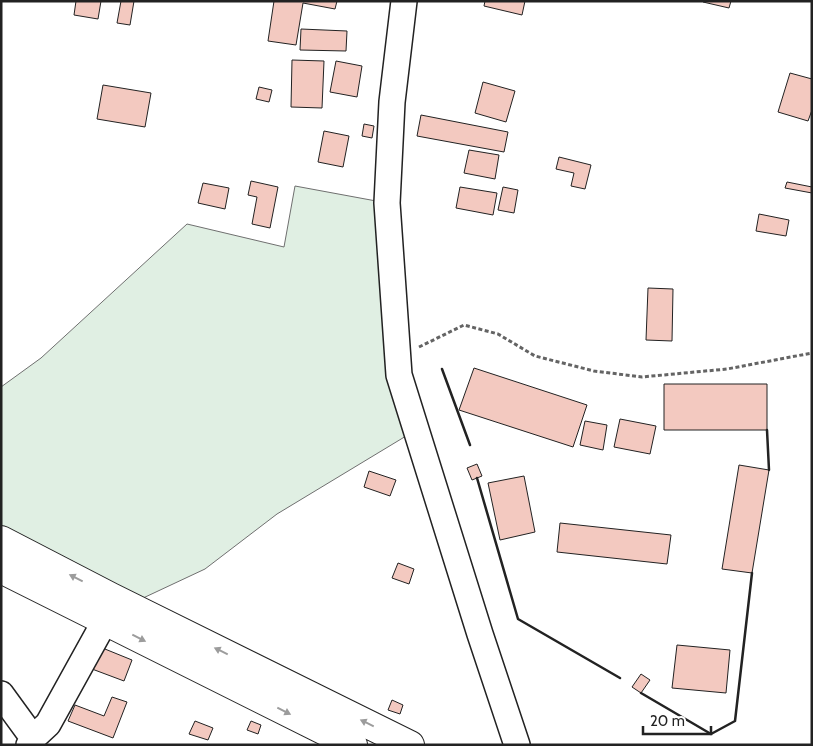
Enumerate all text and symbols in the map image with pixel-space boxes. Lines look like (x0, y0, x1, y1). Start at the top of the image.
one-way arrow (68, 574, 83, 582)
one-way arrow (132, 634, 146, 642)
one-way arrow (214, 647, 228, 655)
scale bar (643, 704, 710, 736)
one-way arrow (277, 707, 291, 715)
text: 20 m (650, 712, 685, 730)
one-way arrow (359, 719, 374, 727)

